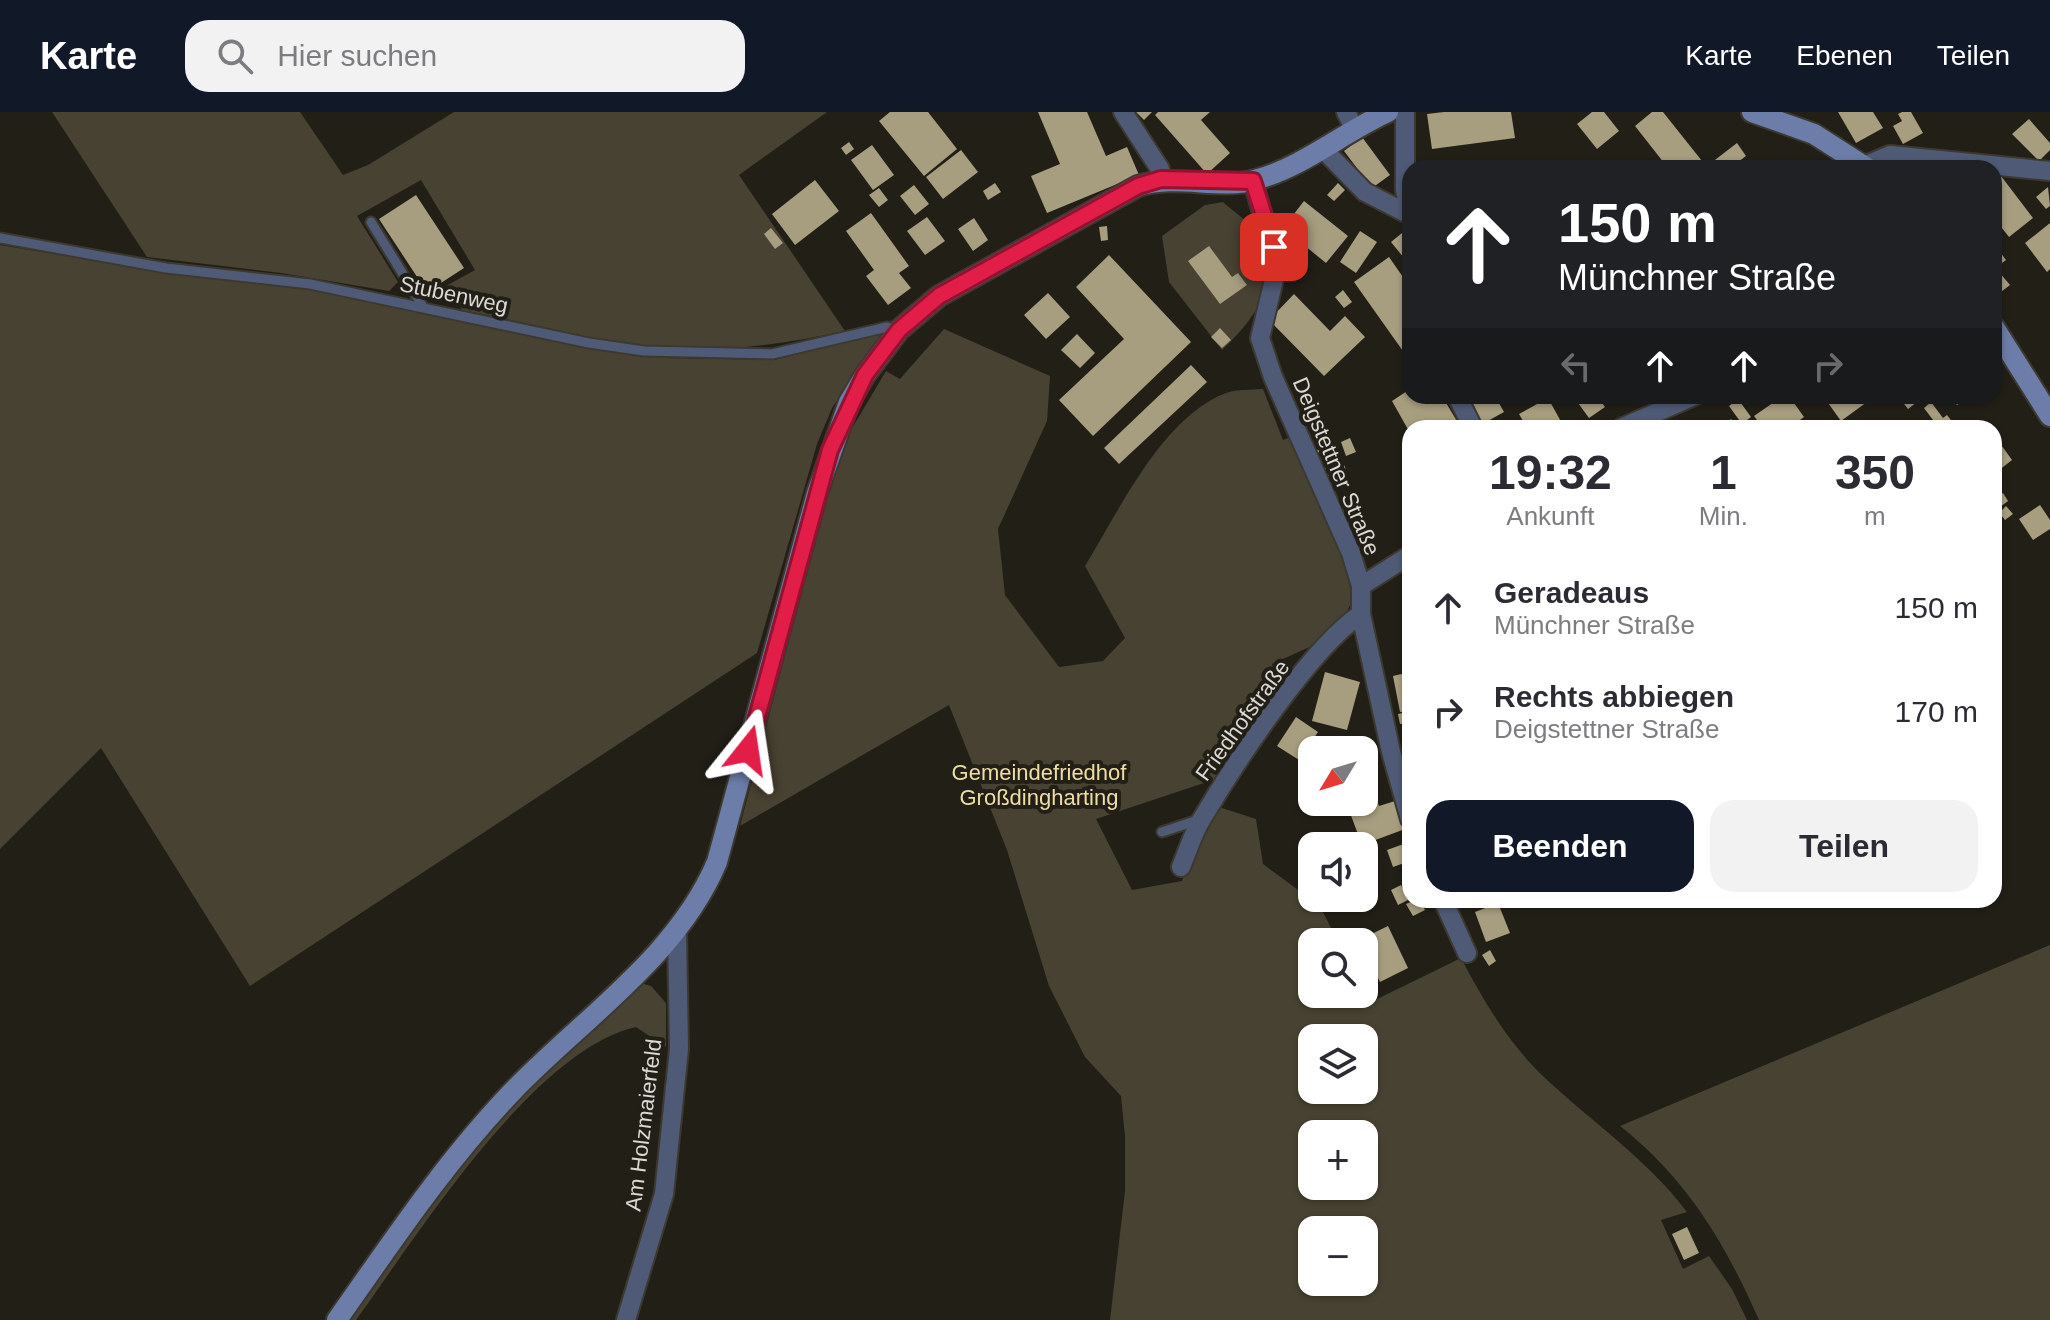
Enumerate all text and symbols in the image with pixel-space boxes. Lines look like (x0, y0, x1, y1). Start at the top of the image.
search box (185, 20, 745, 92)
icon: search (213, 34, 257, 78)
text: Karte (40, 35, 137, 77)
text: Hier suchen (277, 39, 437, 72)
text: Karte (1685, 40, 1752, 71)
text: Ebenen (1796, 40, 1893, 71)
text: Teilen (1937, 40, 2010, 71)
text: 150 m (1558, 191, 1717, 254)
icon: ahead (1426, 192, 1530, 296)
pin (1240, 213, 1308, 281)
icon: arrive (1252, 225, 1296, 269)
text: Münchner Straße (1558, 257, 1836, 298)
street label: Stubenweg (397, 271, 510, 318)
icon: left (1554, 344, 1598, 388)
icon: ahead (1638, 344, 1682, 388)
icon: ahead (1722, 344, 1766, 388)
icon: right (1806, 344, 1850, 388)
street label: Deigstettner Straße (1288, 374, 1385, 559)
text: 19:32 (1489, 446, 1612, 499)
text: 1 (1710, 446, 1737, 499)
text: 350 (1835, 446, 1915, 499)
text: Ankunft (1506, 501, 1594, 531)
text: Min. (1699, 501, 1748, 531)
text: m (1864, 501, 1886, 531)
text: Geradeaus (1494, 576, 1649, 609)
icon: ahead (1426, 586, 1470, 630)
text: 150 m (1895, 591, 1978, 624)
text: Münchner Straße (1494, 610, 1695, 640)
street label: Friedhofstraße (1190, 655, 1295, 786)
text: Rechts abbiegen (1494, 680, 1734, 713)
icon: right (1426, 690, 1470, 734)
text: 170 m (1895, 695, 1978, 728)
position arrow (706, 708, 790, 792)
text: Deigstettner Straße (1494, 714, 1719, 744)
north arrow (1298, 736, 1378, 816)
map controls (1298, 736, 1378, 1296)
park label: Gemeindefriedhof Großdingharting (952, 760, 1127, 810)
button: Beenden (1426, 800, 1694, 892)
button: Teilen (1710, 800, 1978, 892)
button: sound (1298, 832, 1378, 912)
button: search (1298, 928, 1378, 1008)
button: layers (1298, 1024, 1378, 1104)
street label: Am Holzmaierfeld (621, 1037, 666, 1213)
button: + (1298, 1120, 1378, 1200)
button: − (1298, 1216, 1378, 1296)

